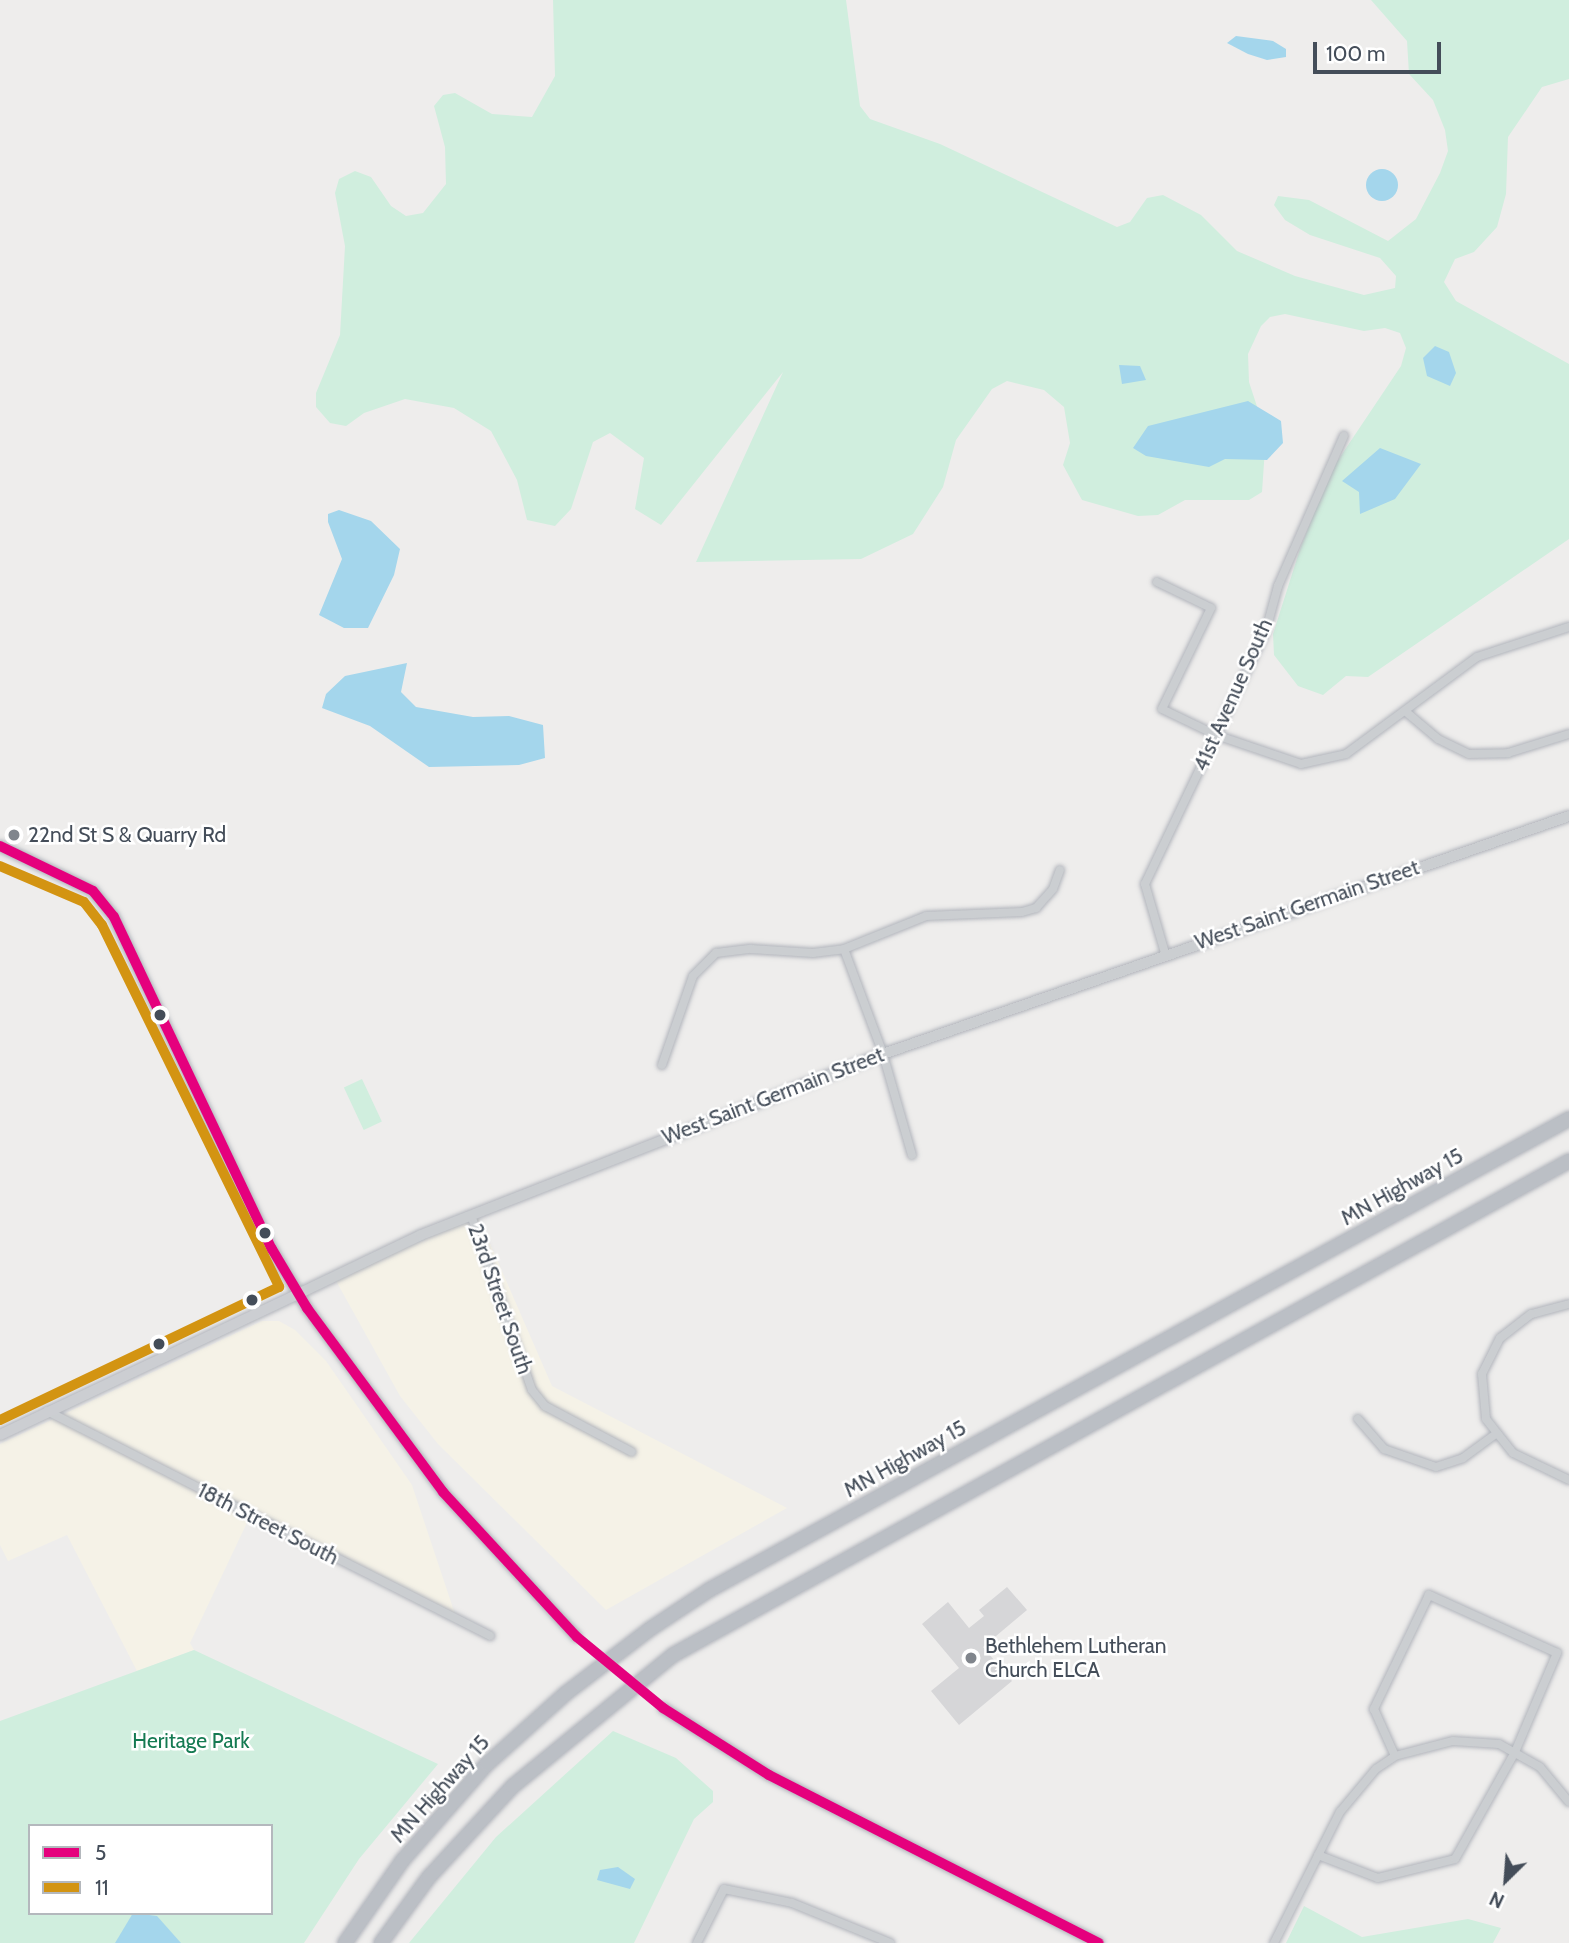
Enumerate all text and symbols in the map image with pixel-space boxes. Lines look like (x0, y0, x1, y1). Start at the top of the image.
scale bar (1317, 28, 1445, 72)
text: 100 m (1326, 41, 1385, 66)
street label: 41st Avenue South (1188, 615, 1278, 775)
place label: 22nd St S & Quarry Rd (28, 822, 226, 848)
marker: 22nd St S & Quarry Rd (6, 827, 22, 843)
street label: West Saint Germain Street (1192, 855, 1422, 955)
unlabelled marker (153, 1008, 167, 1022)
street label: West Saint Germain Street (659, 1042, 887, 1150)
street label: MN Highway 15 (1337, 1143, 1467, 1231)
street label: 23rd Street South (463, 1221, 537, 1377)
unlabelled marker (258, 1226, 272, 1240)
unlabelled marker (245, 1293, 259, 1307)
unlabelled marker (152, 1337, 166, 1351)
street label: MN Highway 15 (840, 1415, 970, 1503)
street label: 18th Street South (193, 1478, 343, 1570)
place label: Bethlehem Lutheran Church ELCA (985, 1633, 1167, 1683)
marker: Bethlehem Lutheran Church ELCA (963, 1650, 979, 1666)
park label: Heritage Park (132, 1728, 250, 1754)
street label: MN Highway 15 (385, 1730, 495, 1848)
legend (28, 1824, 273, 1915)
text: 5 (95, 1840, 106, 1865)
north arrow (1471, 1845, 1541, 1915)
text: 11 (95, 1875, 109, 1900)
text: N (1486, 1886, 1508, 1913)

